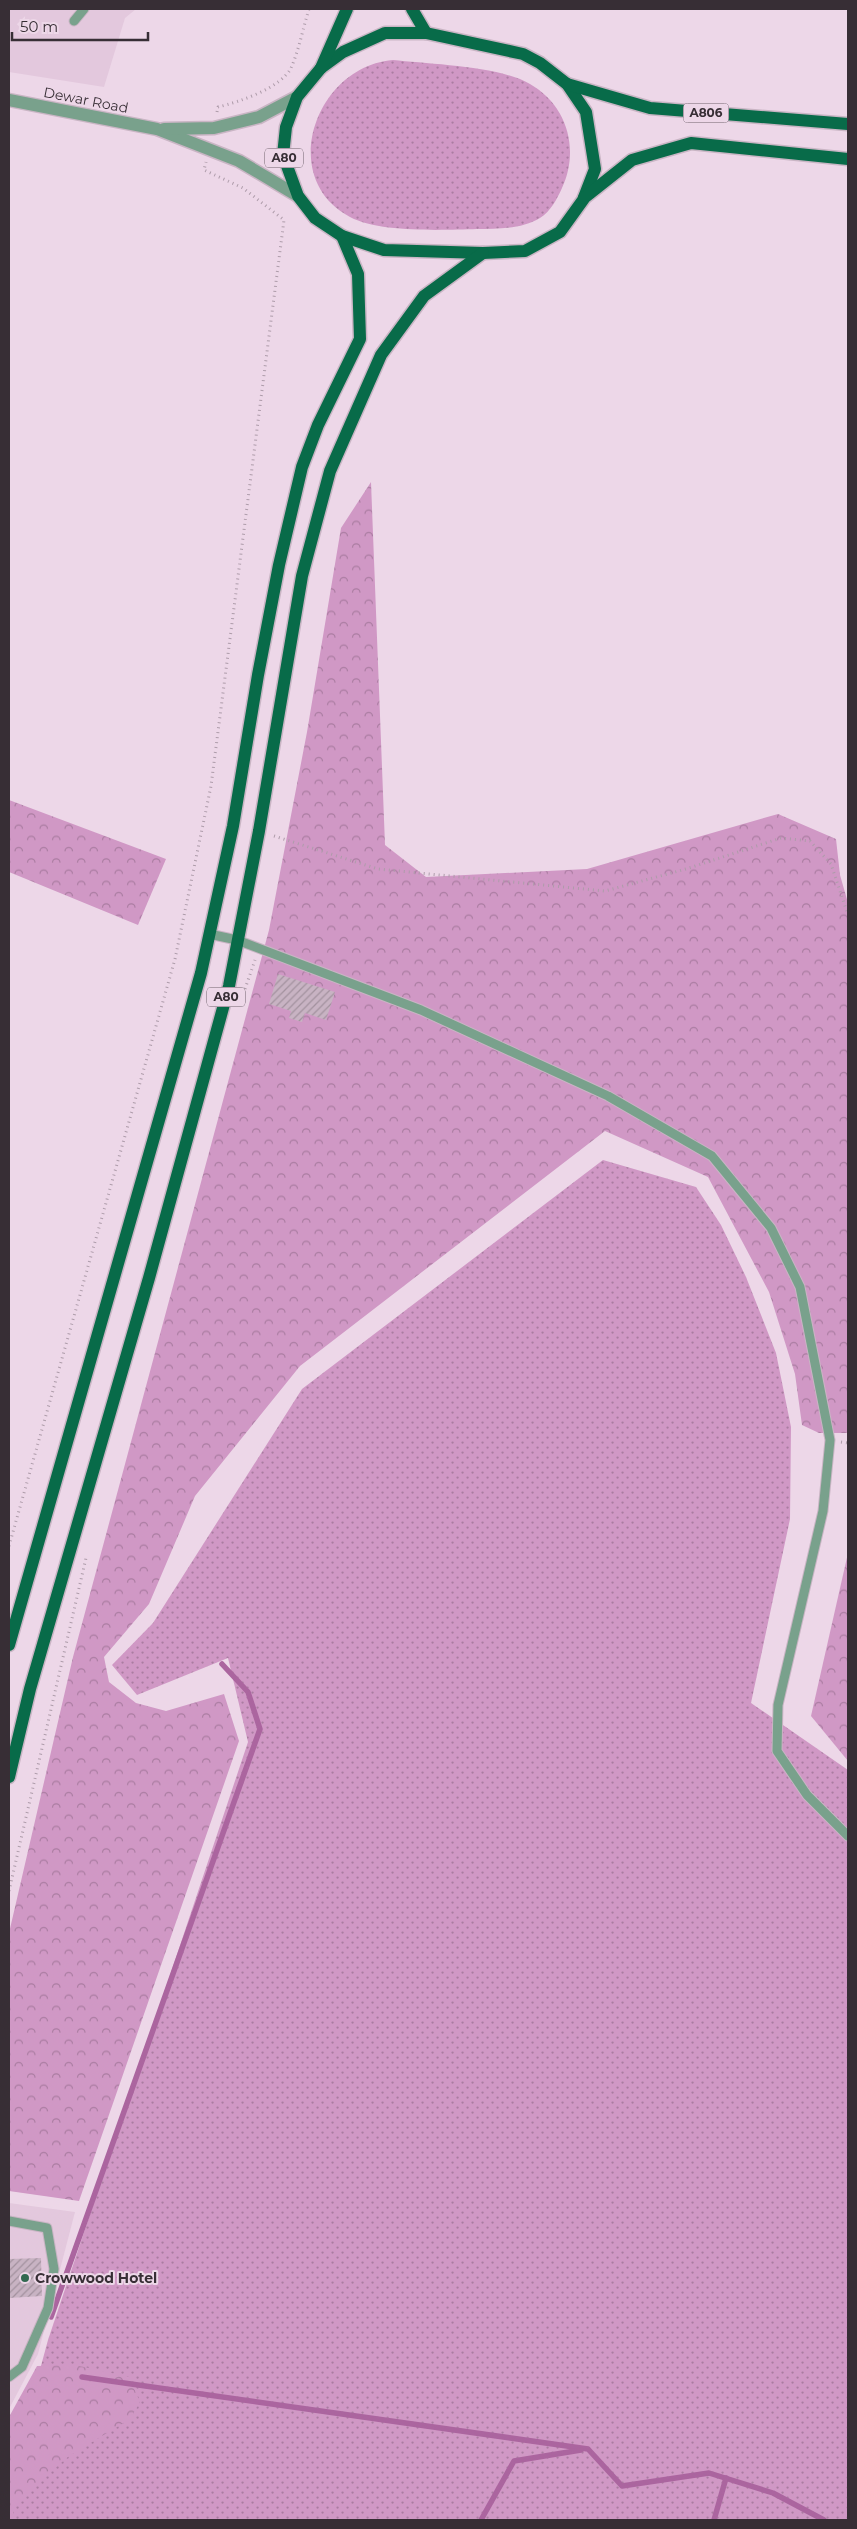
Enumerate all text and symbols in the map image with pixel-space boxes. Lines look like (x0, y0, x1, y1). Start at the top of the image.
scale bar (12, 10, 149, 42)
text: 50 m (20, 17, 58, 36)
street label: Dewar Road (42, 83, 130, 117)
road number: A806 (684, 104, 728, 122)
road number: A80 (265, 148, 303, 168)
road number: A80 (207, 988, 245, 1006)
place label: Crowwood Hotel (35, 2269, 157, 2287)
marker: Crowwood Hotel (19, 2272, 31, 2284)

